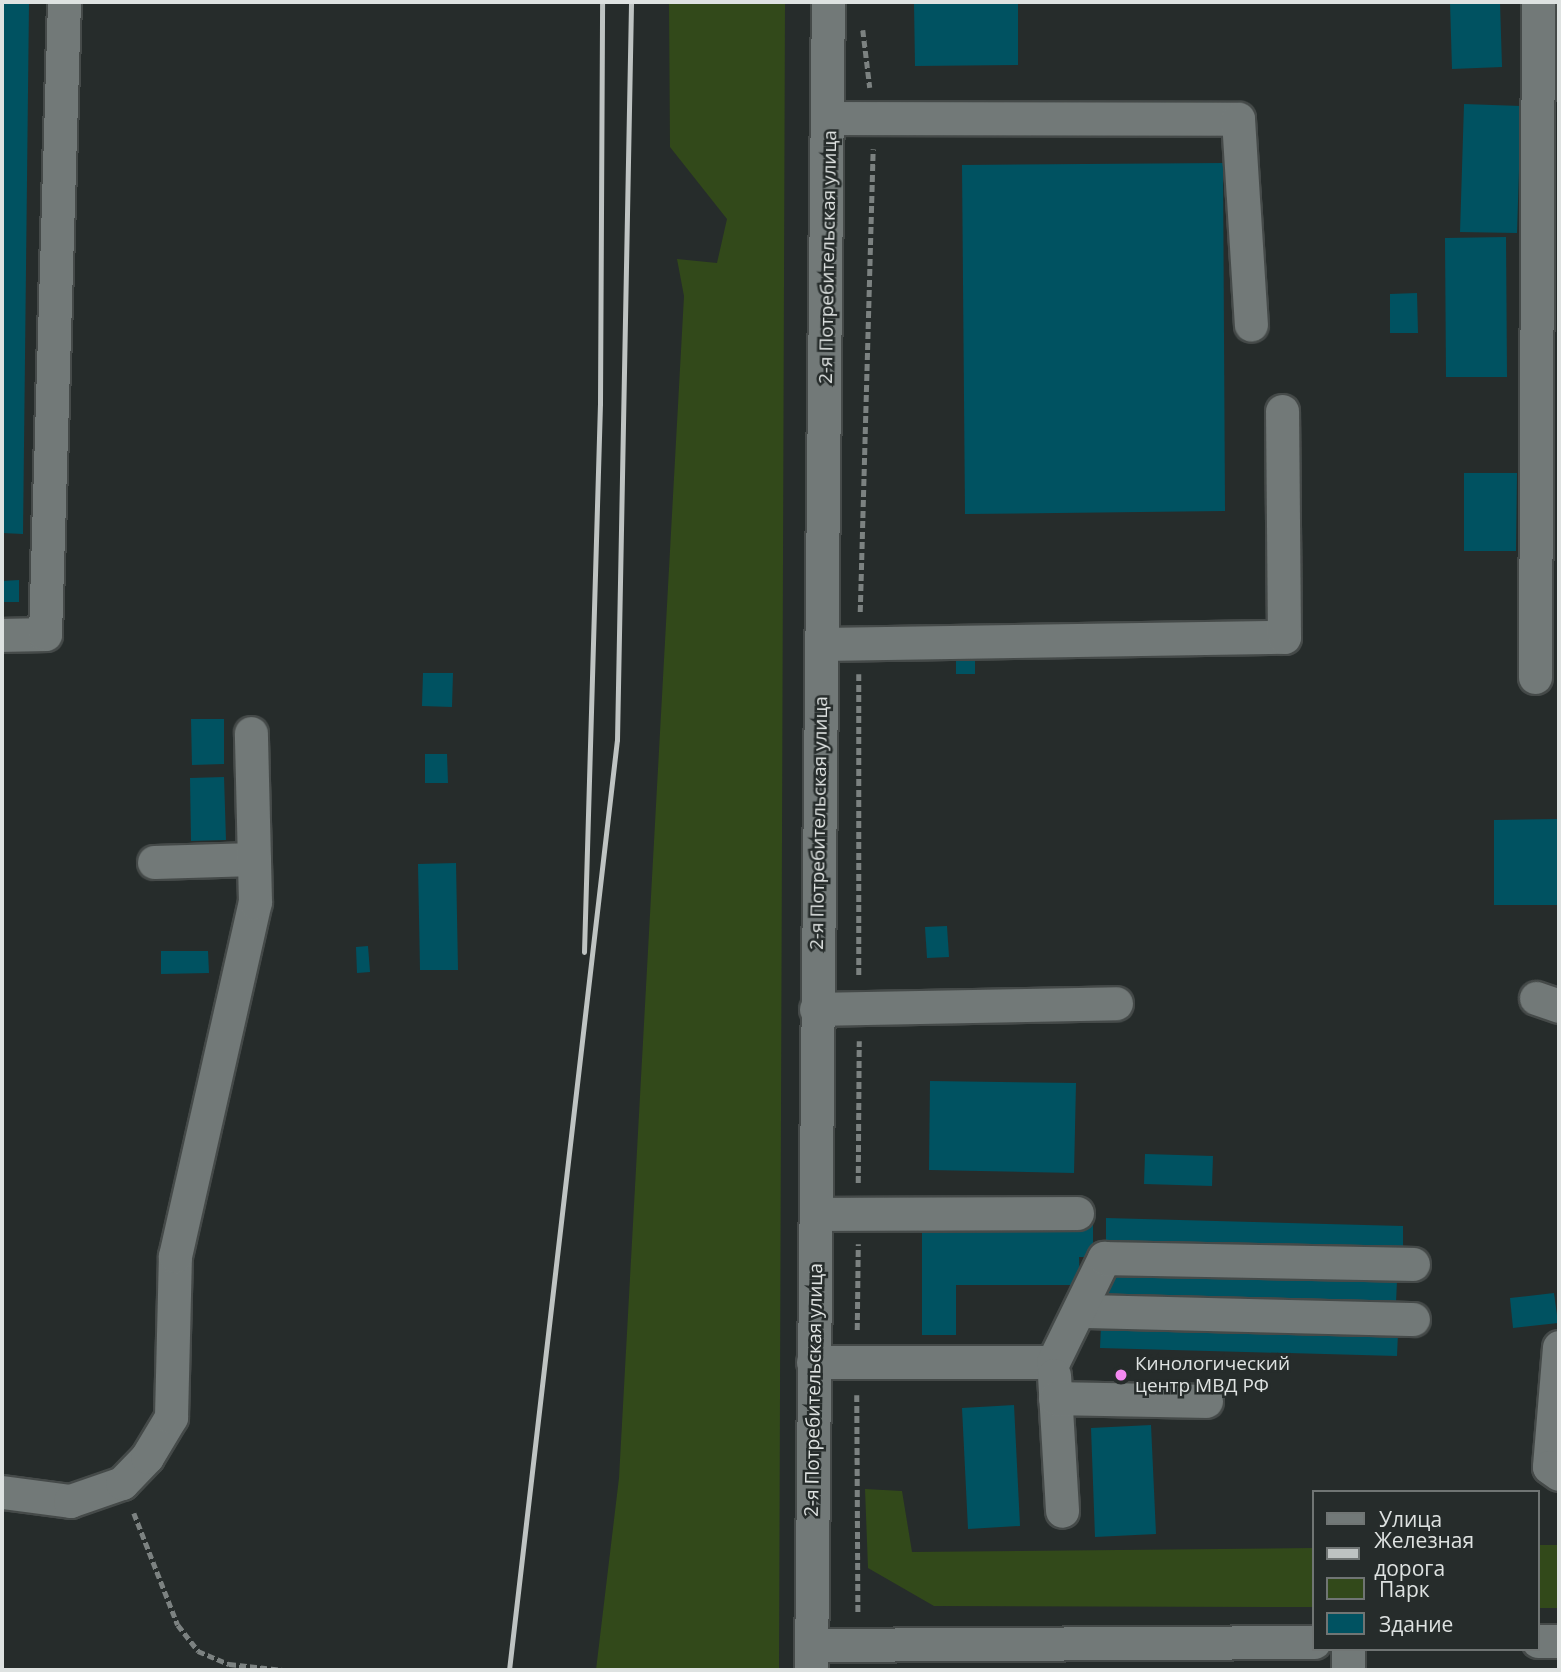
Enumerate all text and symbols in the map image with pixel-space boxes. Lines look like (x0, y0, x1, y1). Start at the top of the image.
street label: 2-я Потребительская улица (814, 130, 842, 384)
street label: 2-я Потребительская улица (805, 696, 833, 950)
street label: 2-я Потребительская улица (800, 1263, 828, 1517)
place label: Кинологический центр МВД РФ (1135, 1353, 1290, 1397)
marker: Кинологический центр МВД РФ (1113, 1367, 1129, 1383)
legend (1312, 1490, 1540, 1651)
text: Улица (1379, 1505, 1442, 1533)
text: Железная дорога (1374, 1526, 1474, 1582)
text: Парк (1379, 1575, 1430, 1603)
text: Здание (1379, 1610, 1453, 1638)

